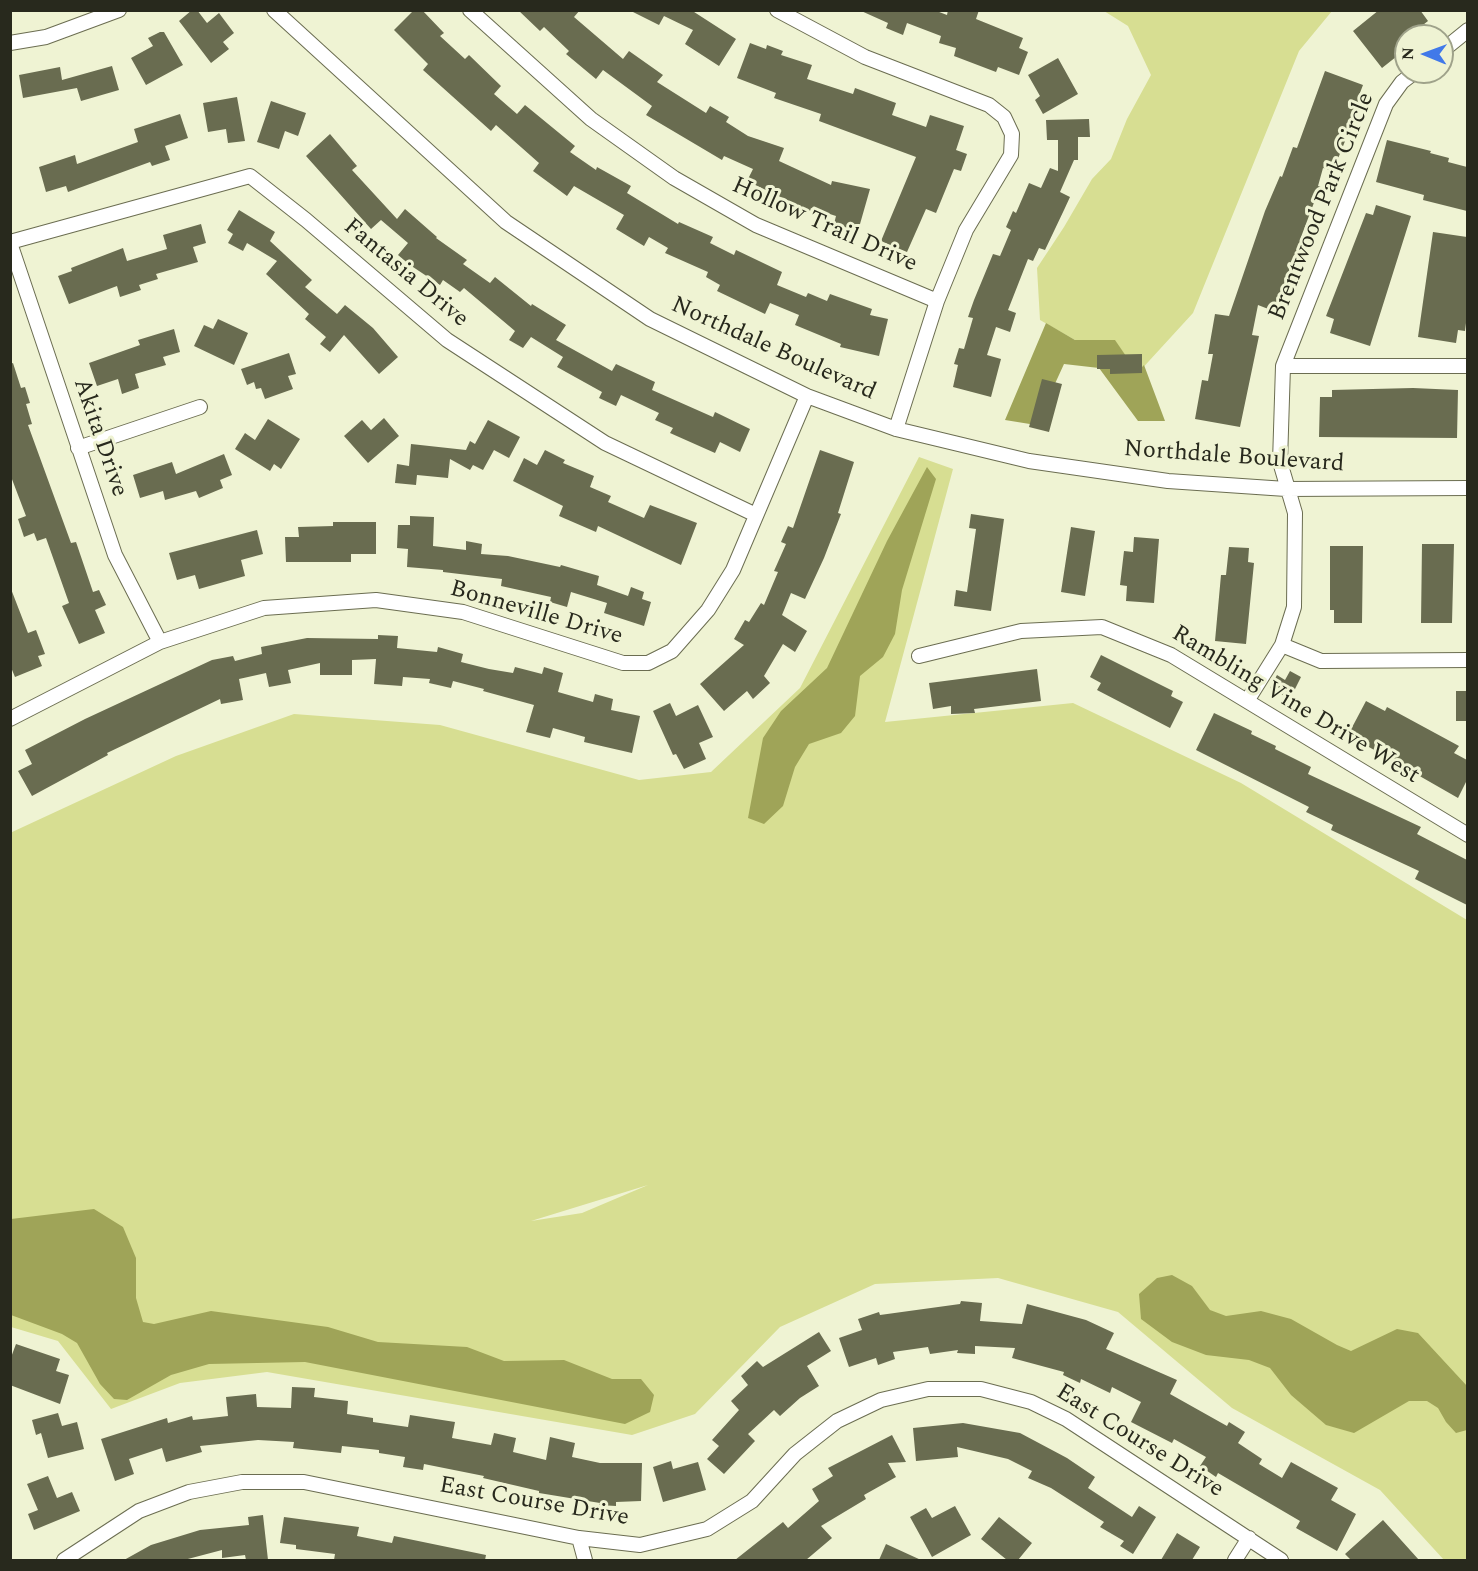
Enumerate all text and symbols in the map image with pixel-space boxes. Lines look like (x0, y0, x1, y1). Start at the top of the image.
north arrow (1394, 24, 1454, 84)
text: N (1396, 47, 1420, 60)
street label: Brentwood Park Circle (1264, 89, 1382, 325)
street label: Hollow Trail Drive (727, 172, 921, 280)
street label: Fantasia Drive (337, 213, 473, 335)
street label: Northdale Boulevard (666, 292, 880, 408)
street label: Akita Drive (65, 375, 133, 501)
street label: Northdale Boulevard (1123, 436, 1345, 480)
street label: Bonneville Drive (446, 576, 626, 652)
street label: Rambling Vine Drive West (1166, 620, 1424, 792)
street label: East Course Drive (1050, 1379, 1228, 1505)
street label: East Course Drive (437, 1472, 631, 1534)

